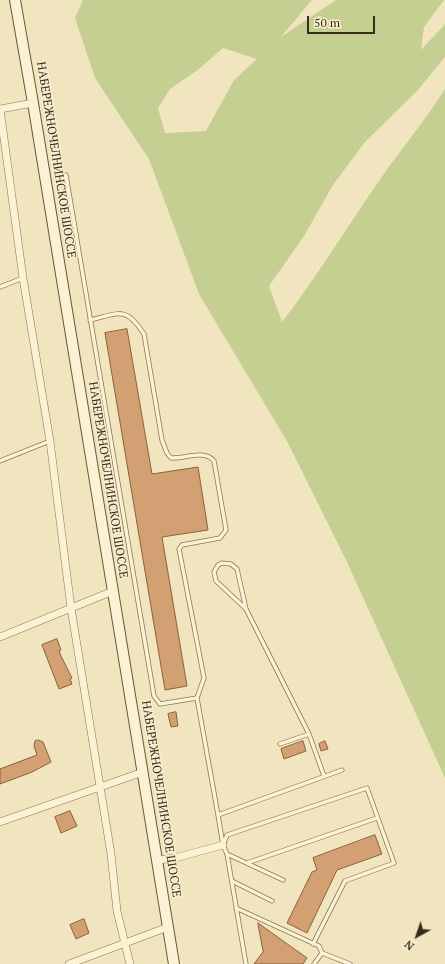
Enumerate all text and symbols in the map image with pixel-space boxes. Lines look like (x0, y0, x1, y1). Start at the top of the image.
scale bar (309, 8, 377, 34)
text: 50 m (314, 15, 340, 30)
street label: НАБЕРЕЖНОЧЕЛНИНСКОЕ ШОССЕ (33, 61, 79, 259)
street label: НАБЕРЕЖНОЧЕЛНИНСКОЕ ШОССЕ (85, 381, 131, 579)
street label: НАБЕРЕЖНОЧЕЛНИНСКОЕ ШОССЕ (138, 700, 184, 898)
north arrow (397, 916, 437, 956)
text: N (402, 937, 417, 953)

